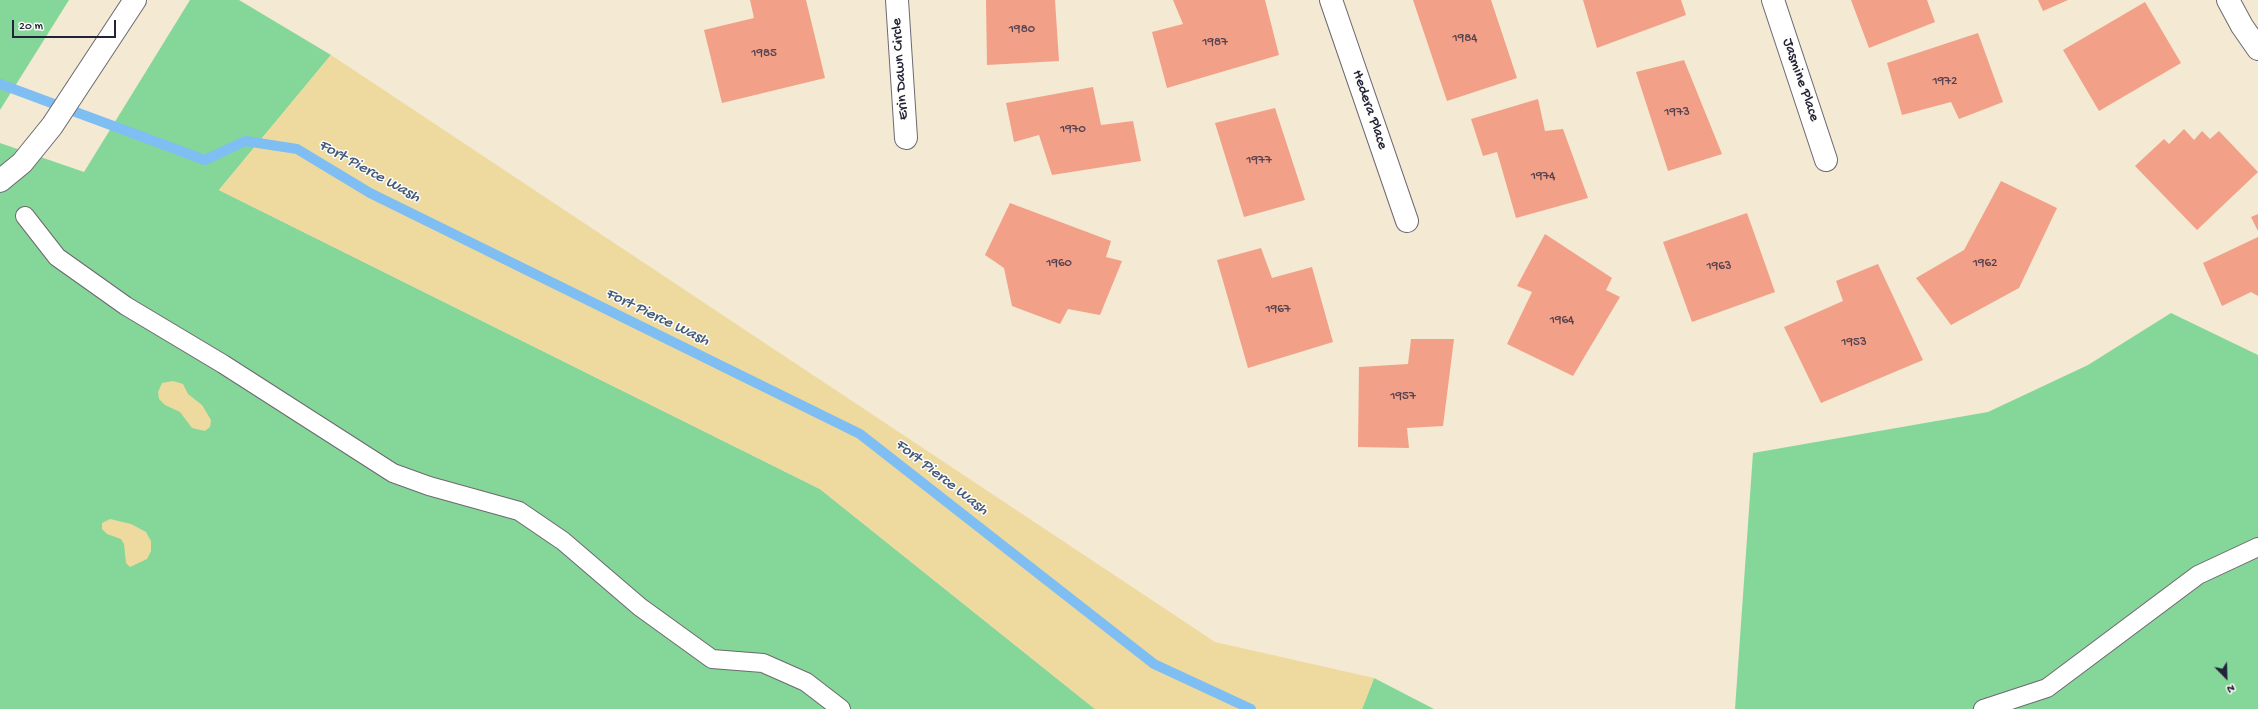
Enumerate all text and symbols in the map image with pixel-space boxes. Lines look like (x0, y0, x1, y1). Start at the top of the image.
scale bar (14, 12, 118, 38)
street label: Erin Dawn Circle (888, 18, 914, 120)
text: 20 m (19, 20, 43, 34)
house number: 1980 (1009, 22, 1035, 38)
house number: 1984 (1452, 31, 1478, 47)
house number: 1987 (1202, 35, 1228, 51)
street label: Jasmine Place (1777, 36, 1823, 124)
house number: 1985 (751, 46, 777, 62)
street label: Hedera Place (1347, 68, 1391, 152)
house number: 1972 (1933, 74, 1957, 90)
house number: 1973 (1664, 105, 1690, 121)
house number: 1970 (1060, 122, 1086, 138)
water label: Fort Pierce Wash (315, 136, 423, 208)
house number: 1977 (1246, 153, 1272, 169)
house number: 1974 (1531, 169, 1555, 185)
house number: 1960 (1046, 256, 1072, 272)
house number: 1962 (1973, 256, 1997, 272)
house number: 1963 (1706, 259, 1732, 275)
water label: Fort Pierce Wash (602, 285, 712, 351)
house number: 1967 (1265, 302, 1291, 318)
house number: 1964 (1550, 313, 1574, 329)
house number: 1953 (1841, 335, 1867, 351)
house number: 1957 (1390, 389, 1416, 405)
water label: Fort Pierce Wash (891, 436, 991, 520)
north arrow (2206, 657, 2246, 697)
text: N (2225, 681, 2236, 695)

